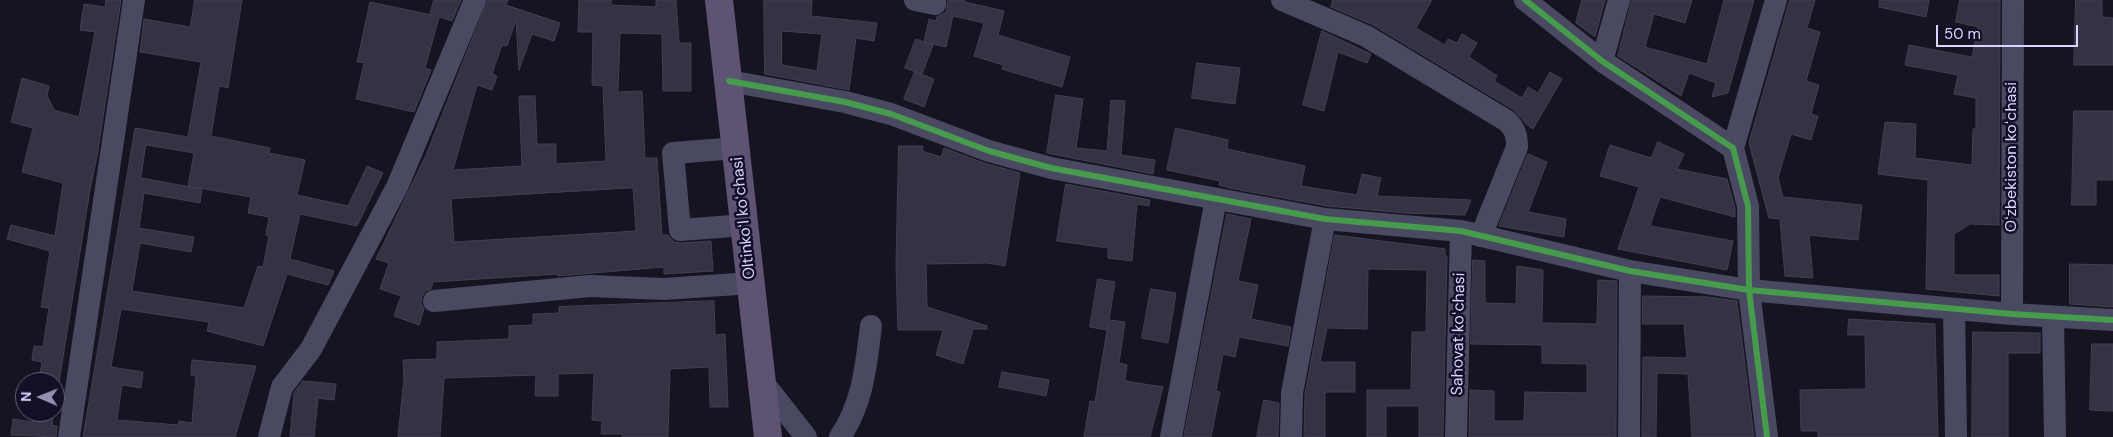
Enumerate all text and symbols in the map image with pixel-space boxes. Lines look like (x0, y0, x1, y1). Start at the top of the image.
scale bar (1938, 15, 2080, 47)
text: 50 m (1944, 24, 1981, 44)
street label: Oʻzbekiston koʻchasi (2002, 82, 2022, 232)
street label: Oltinkoʻl koʻchasi (728, 156, 760, 280)
street label: Sahovat koʻchasi (1448, 272, 1470, 396)
north arrow (15, 372, 65, 422)
text: N (17, 391, 35, 402)

